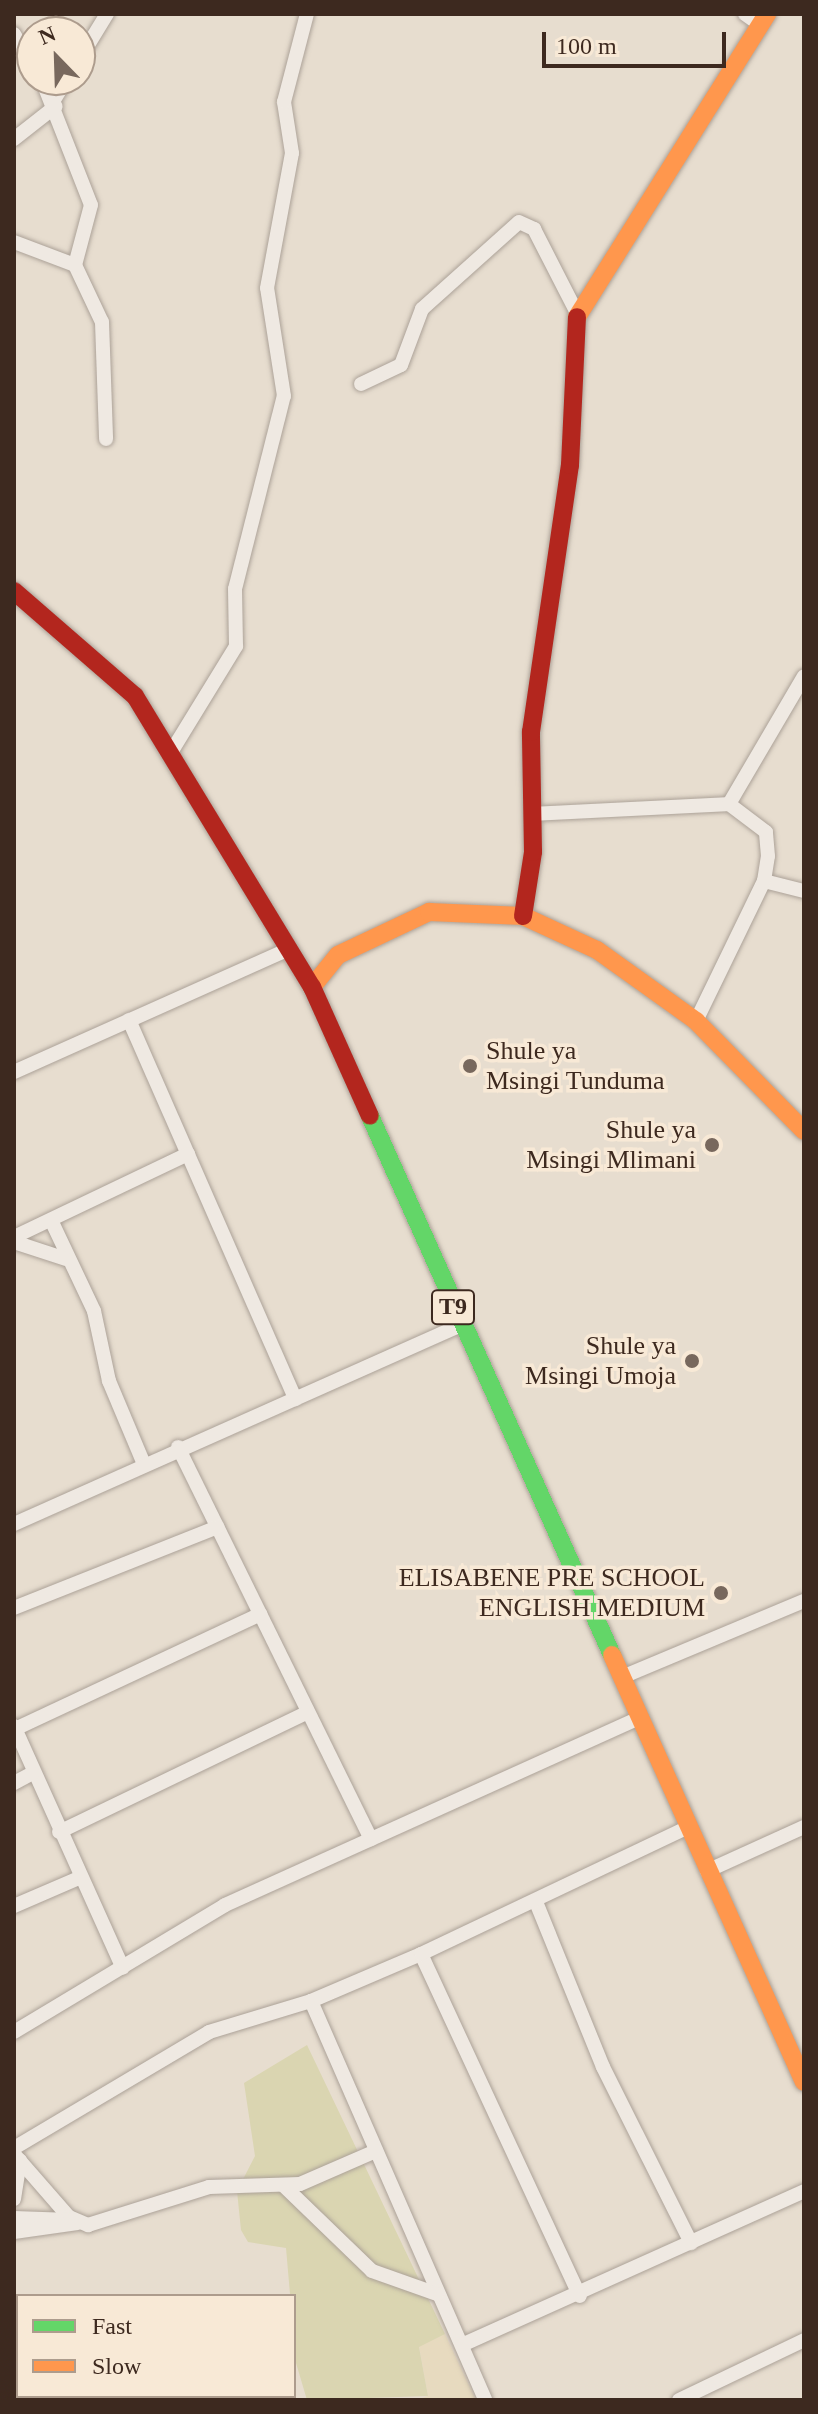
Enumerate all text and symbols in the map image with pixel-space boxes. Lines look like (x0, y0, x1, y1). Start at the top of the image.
north arrow (16, 16, 96, 96)
scale bar (546, 16, 730, 66)
text: N (35, 21, 59, 50)
text: 100 m (556, 33, 617, 59)
place label: Shule ya Msingi Tunduma (486, 1035, 665, 1096)
marker: Shule ya Msingi Tunduma (461, 1057, 479, 1075)
place label: Shule ya Msingi Mlimani (526, 1114, 696, 1176)
marker: Shule ya Msingi Mlimani (703, 1136, 721, 1154)
road number: T9 (429, 1287, 477, 1327)
place label: Shule ya Msingi Umoja (525, 1330, 676, 1392)
marker: Shule ya Msingi Umoja (683, 1352, 701, 1370)
place label: ELISABENE PRE SCHOOL ENGLISH MEDIUM (399, 1562, 705, 1624)
marker: ELISABENE PRE SCHOOL ENGLISH MEDIUM (712, 1584, 730, 1602)
legend (16, 2294, 296, 2398)
text: Fast (92, 2313, 132, 2339)
text: Slow (92, 2353, 141, 2379)

